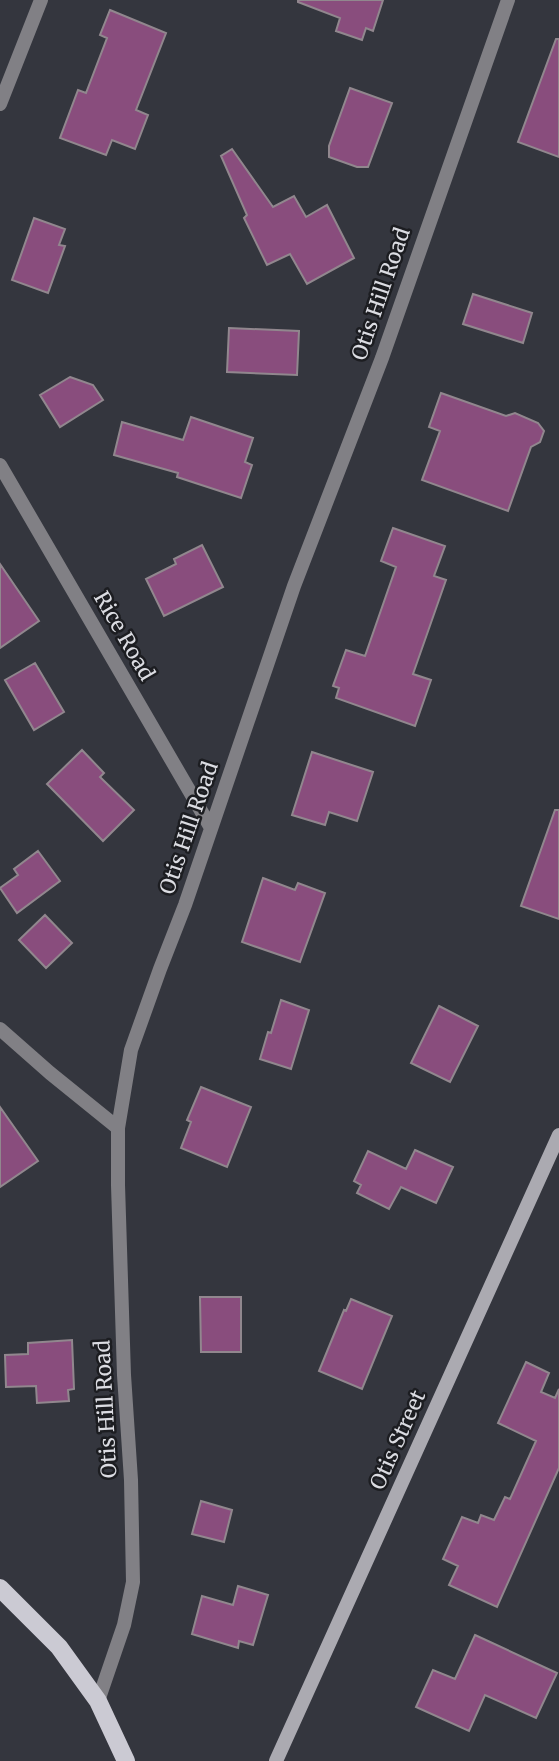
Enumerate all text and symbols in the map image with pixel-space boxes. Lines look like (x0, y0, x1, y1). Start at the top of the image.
street label: Otis Hill Road (345, 224, 416, 364)
street label: Rice Road (88, 586, 161, 686)
street label: Otis Hill Road (153, 758, 224, 898)
street label: Otis Hill Road (88, 1339, 123, 1479)
street label: Otis Street (364, 1386, 431, 1494)

